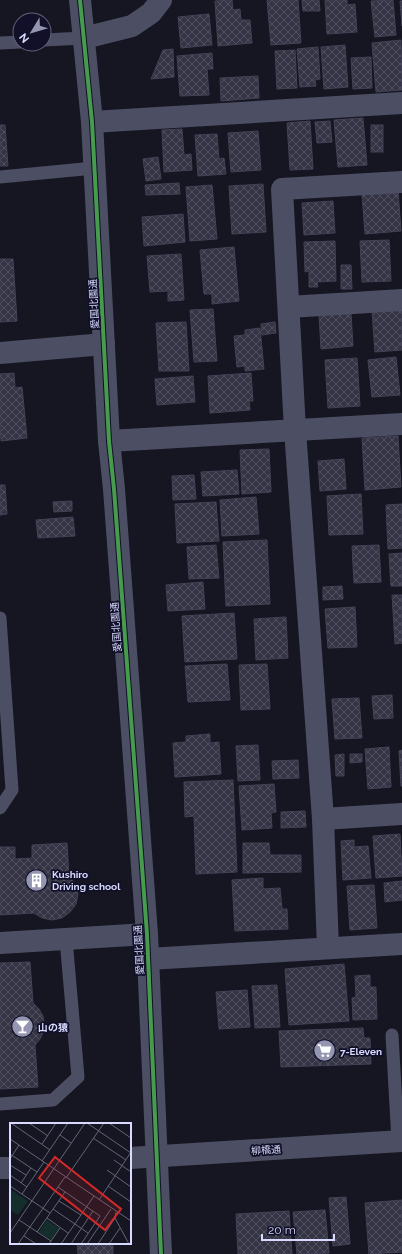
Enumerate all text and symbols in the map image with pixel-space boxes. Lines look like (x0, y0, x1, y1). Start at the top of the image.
north arrow (12, 12, 52, 52)
text: N (17, 31, 32, 45)
street label: 愛国北園通 (87, 279, 101, 329)
street label: 愛国北園通 (109, 602, 123, 652)
building icon: Kushiro Driving school (23, 867, 49, 893)
place label: Kushiro Driving school (52, 869, 121, 892)
street label: 愛国北園通 (132, 925, 146, 975)
bar icon: 山の猿 (9, 1014, 35, 1040)
place label: 山の猿 (38, 1022, 68, 1033)
supermarket icon: 7-Eleven (312, 1038, 338, 1064)
place label: 7-Eleven (340, 1046, 382, 1057)
inset map (10, 1123, 131, 1244)
street label: 柳橋通 (251, 1143, 281, 1157)
scale bar (262, 1216, 334, 1242)
text: 20 m (268, 1223, 296, 1237)

